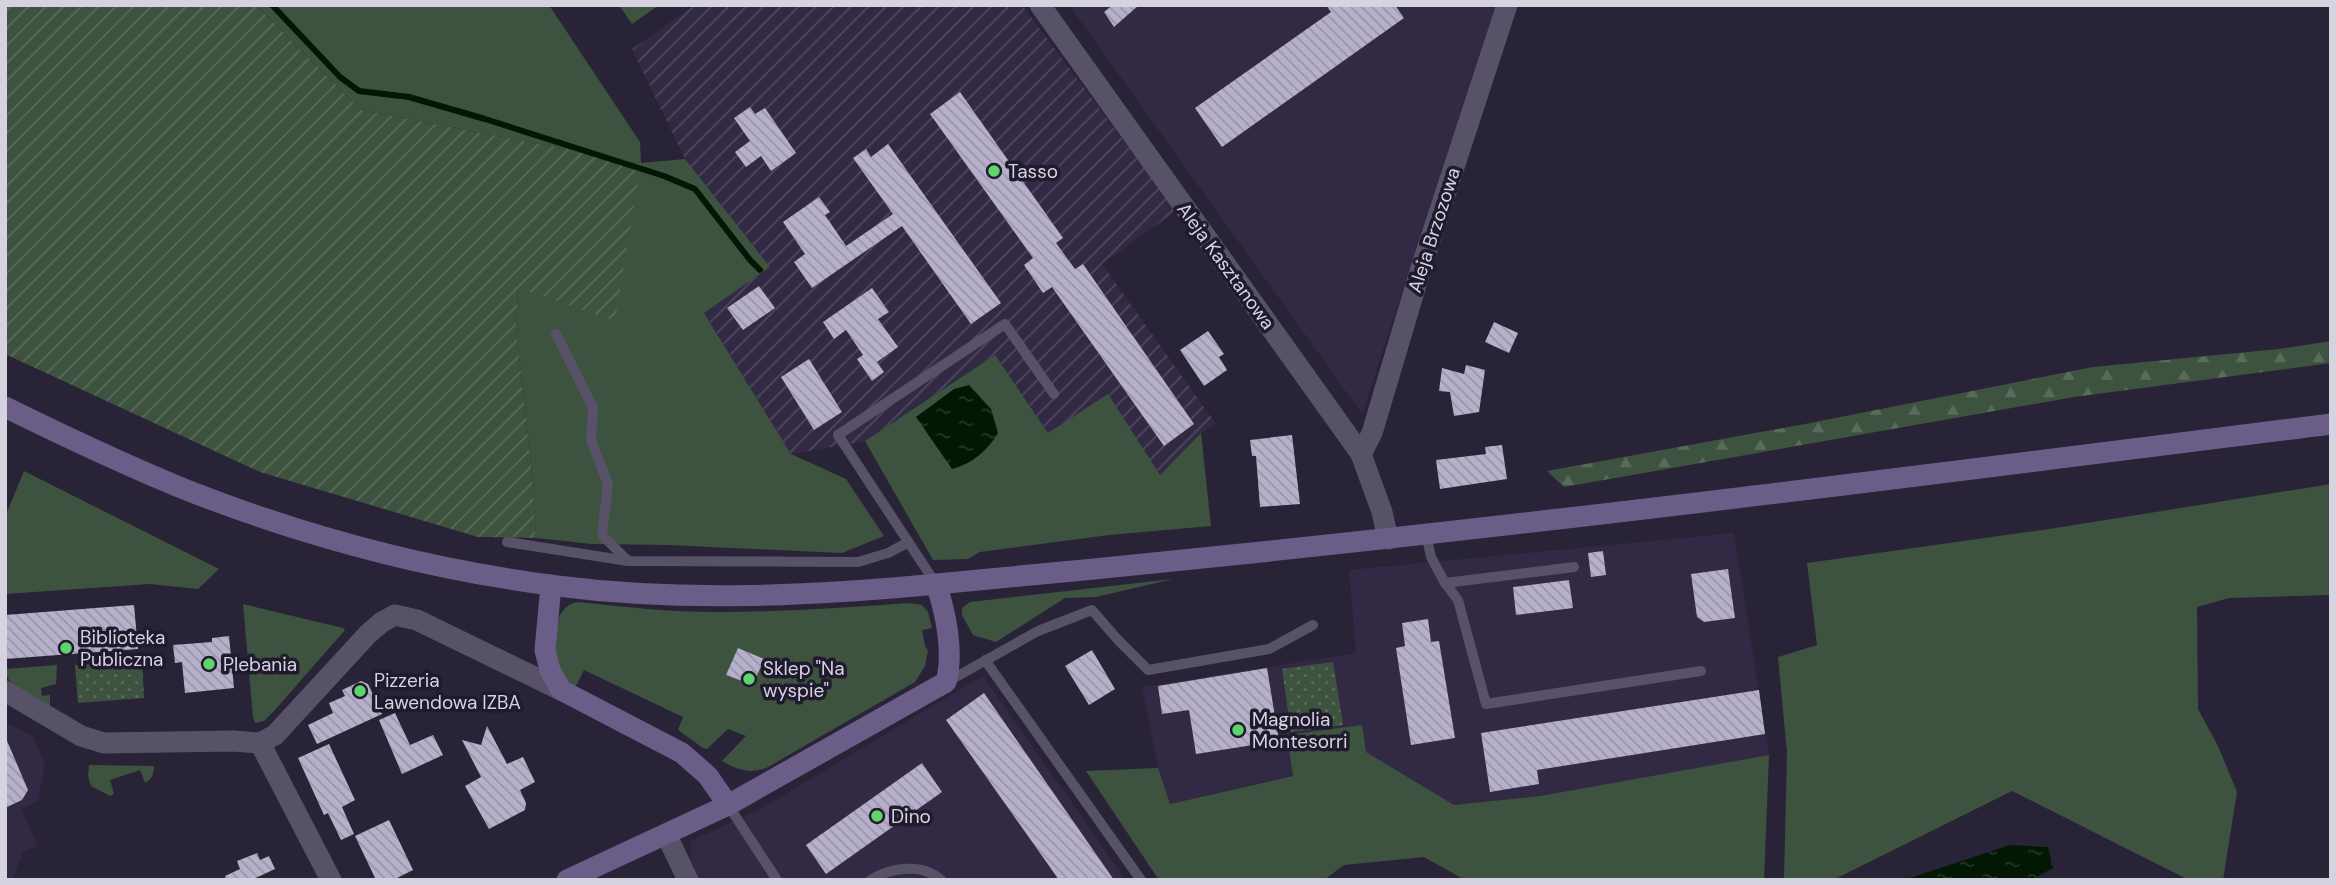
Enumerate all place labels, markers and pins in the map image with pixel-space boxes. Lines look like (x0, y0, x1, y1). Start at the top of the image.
place label: Tasso (1008, 159, 1058, 184)
marker: Tasso (986, 163, 1002, 179)
place label: Biblioteka Publiczna (80, 625, 165, 672)
marker: Biblioteka Publiczna (58, 640, 74, 656)
place label: Plebania (223, 652, 297, 677)
marker: Plebania (201, 656, 217, 672)
place label: Sklep "Na wyspie" (763, 656, 845, 703)
place label: Pizzeria Lawendowa IZBA (374, 668, 521, 715)
marker: Sklep "Na wyspie" (741, 671, 757, 687)
marker: Pizzeria Lawendowa IZBA (352, 683, 368, 699)
place label: Magnolia Montesorri (1252, 707, 1348, 754)
marker: Magnolia Montesorri (1230, 722, 1246, 738)
place label: Dino (891, 804, 931, 829)
marker: Dino (869, 808, 885, 824)

